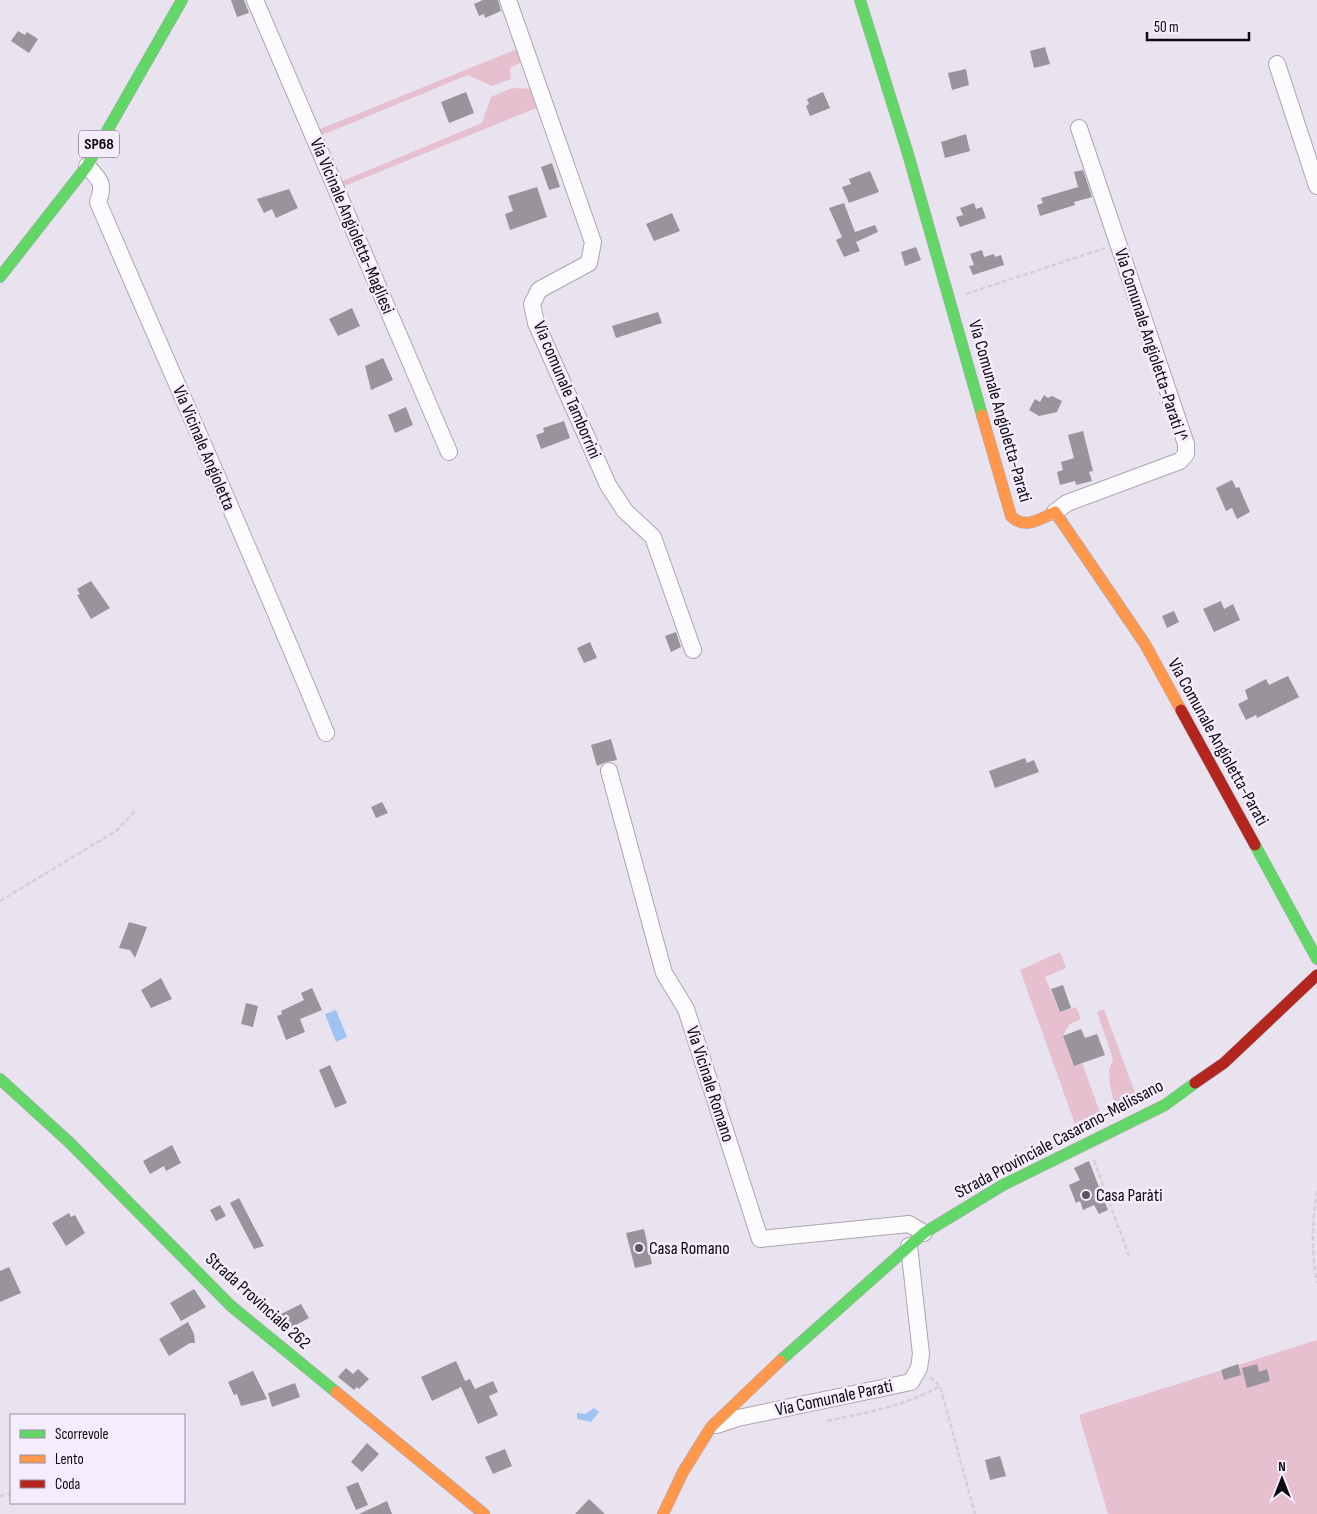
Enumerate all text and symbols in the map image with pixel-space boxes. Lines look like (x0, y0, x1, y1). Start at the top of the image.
scale bar (1147, 10, 1250, 42)
text: 50 m (1154, 18, 1179, 37)
road number: SP68 (79, 130, 119, 158)
street label: Via Vicinale Angioletta-Magliesi (305, 135, 399, 317)
street label: Via Comunale Angioletta-Parati I^ (1110, 246, 1192, 444)
street label: Via comunale Tamborrini (529, 318, 605, 462)
street label: Via Comunale Angioletta-Parati (964, 318, 1036, 504)
street label: Via Vicinale Angioletta (168, 382, 240, 514)
street label: Via Comunale Angioletta-Parati (1163, 655, 1273, 829)
street label: Via Vicinale Romano (681, 1023, 739, 1145)
street label: Strada Provinciale Casarano-Melissano (951, 1075, 1167, 1203)
place label: Casa Paràti (1096, 1185, 1162, 1206)
marker: Casa Paràti (1080, 1189, 1092, 1201)
place label: Casa Romano (649, 1238, 730, 1259)
marker: Casa Romano (633, 1242, 645, 1254)
street label: Strada Provinciale 262 (201, 1248, 315, 1354)
street label: Via Comunale Parati (773, 1375, 895, 1421)
legend (10, 1414, 185, 1504)
text: Scorrevole (55, 1425, 109, 1444)
text: Lento (55, 1450, 84, 1469)
north arrow (1257, 1454, 1307, 1504)
text: N (1278, 1458, 1286, 1475)
text: Coda (55, 1475, 81, 1494)

